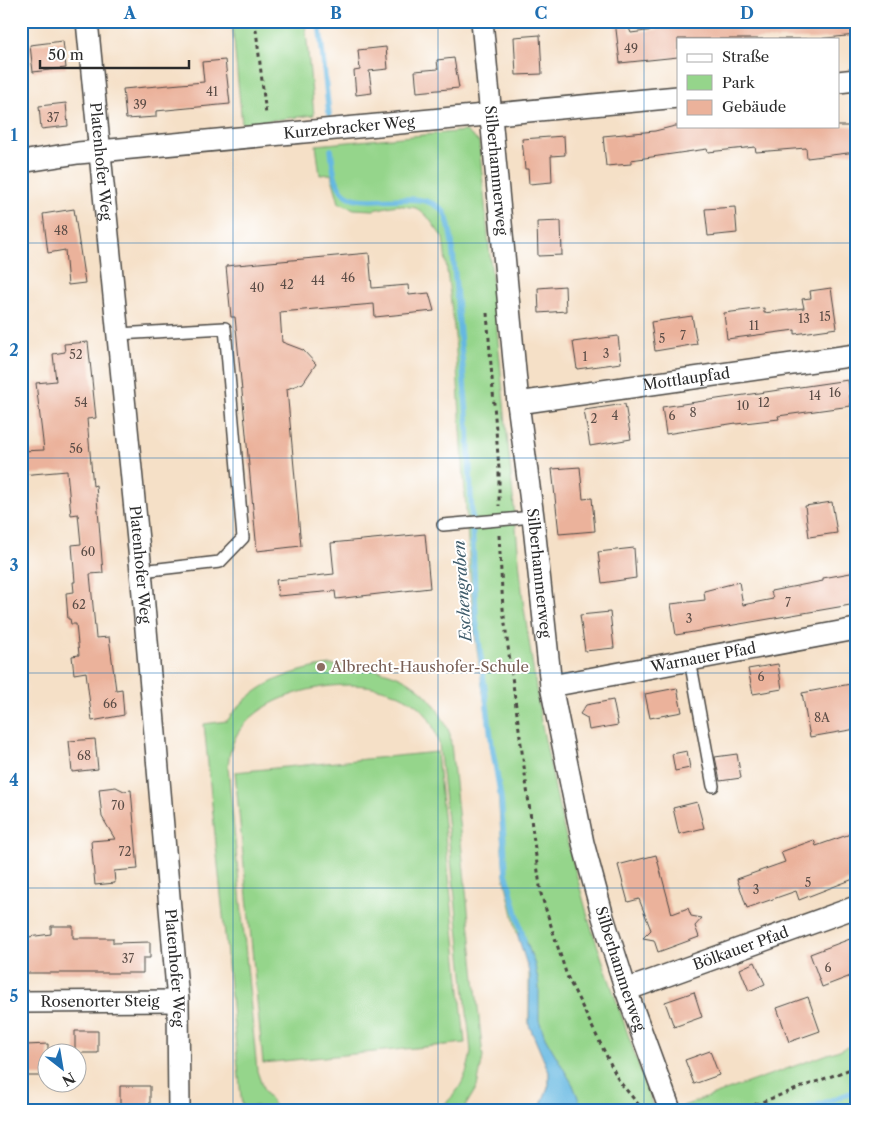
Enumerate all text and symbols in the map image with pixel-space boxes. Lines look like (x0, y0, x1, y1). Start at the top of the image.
text: A (123, 3, 137, 23)
text: B (330, 3, 342, 23)
text: C (535, 3, 547, 23)
text: D (740, 3, 754, 23)
scale bar (40, 38, 189, 70)
legend (677, 38, 840, 128)
house number: 49 (624, 41, 638, 56)
text: 50 m (48, 45, 84, 64)
text: Straße (722, 47, 769, 66)
text: Park (722, 73, 756, 92)
house number: 41 (206, 84, 218, 99)
house number: 39 (133, 97, 147, 112)
text: Gebäude (722, 97, 786, 116)
street label: Platenhofer Weg (86, 101, 117, 221)
street label: Silberhammerweg (481, 105, 512, 236)
house number: 37 (47, 110, 59, 125)
street label: Kurzebracker Weg (283, 112, 416, 143)
text: 1 (10, 125, 18, 145)
house number: 48 (54, 223, 68, 238)
house number: 46 (341, 270, 355, 285)
house number: 44 (311, 273, 325, 288)
house number: 42 (280, 277, 294, 292)
house number: 40 (250, 280, 264, 295)
house number: 15 (819, 309, 831, 324)
house number: 13 (798, 311, 810, 326)
house number: 11 (749, 318, 759, 333)
house number: 7 (680, 328, 686, 343)
house number: 5 (659, 331, 665, 346)
text: 2 (9, 340, 19, 360)
house number: 3 (603, 346, 609, 361)
house number: 52 (69, 347, 83, 362)
house number: 1 (582, 349, 588, 364)
street label: Mottlaupfad (641, 363, 731, 394)
house number: 16 (829, 385, 841, 400)
house number: 14 (809, 388, 821, 403)
house number: 54 (74, 395, 88, 410)
house number: 12 (758, 395, 770, 410)
house number: 10 (737, 398, 749, 413)
house number: 8 (689, 405, 697, 420)
house number: 4 (612, 408, 619, 423)
house number: 6 (668, 408, 676, 423)
house number: 2 (591, 411, 598, 426)
house number: 56 (69, 441, 83, 456)
street label: Platenhofer Weg (126, 504, 155, 624)
street label: Silberhammerweg (523, 507, 556, 639)
water label: Eschengraben (448, 540, 476, 644)
house number: 60 (81, 544, 95, 559)
text: 3 (9, 555, 19, 575)
house number: 7 (785, 595, 791, 610)
house number: 62 (72, 597, 86, 612)
house number: 3 (686, 611, 692, 626)
street label: Warnauer Pfad (648, 638, 757, 676)
place label: Albrecht-Haushofer-Schule (330, 657, 529, 676)
marker: Albrecht-Haushofer-Schule (315, 661, 327, 673)
house number: 6 (757, 669, 765, 684)
house number: 66 (103, 696, 117, 711)
house number: 8A (814, 710, 831, 725)
house number: 68 (77, 748, 91, 763)
text: 4 (9, 770, 19, 790)
house number: 70 (111, 798, 125, 813)
house number: 72 (119, 844, 132, 859)
house number: 5 (805, 875, 811, 890)
house number: 3 (753, 882, 759, 897)
street label: Silberhammerweg (592, 904, 650, 1034)
street label: Platenhofer Weg (161, 908, 188, 1027)
street label: Bölkauer Pfad (690, 922, 791, 974)
house number: 37 (122, 951, 134, 966)
house number: 6 (824, 960, 832, 975)
text: 5 (10, 986, 19, 1006)
street label: Rosenorter Steig (40, 991, 160, 1011)
north arrow (38, 1044, 88, 1094)
text: N (59, 1068, 79, 1090)

